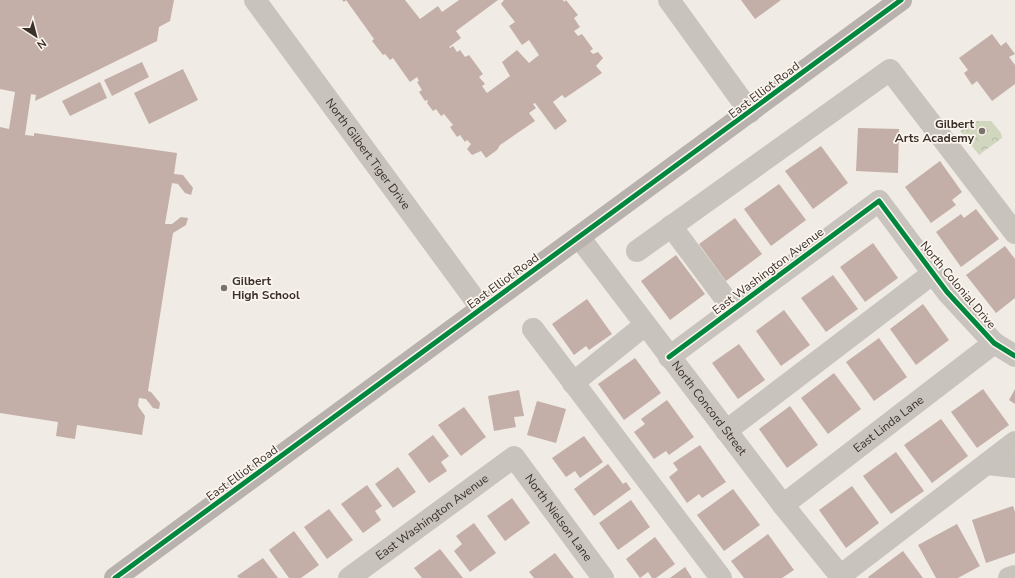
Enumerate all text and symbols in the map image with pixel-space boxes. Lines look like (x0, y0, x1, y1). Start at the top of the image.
north arrow (16, 16, 56, 56)
text: N (34, 35, 49, 52)
street label: East Elliot Road (725, 58, 803, 122)
street label: North Gilbert Tiger Drive (322, 95, 414, 213)
place label: Gilbert Arts Academy (895, 116, 975, 146)
marker: Gilbert Arts Academy (977, 126, 987, 136)
street label: East Washington Avenue (709, 224, 827, 318)
street label: North Colonial Drive (917, 238, 999, 332)
street label: East Elliot Road (464, 250, 542, 312)
place label: Gilbert High School (232, 273, 300, 303)
marker: Gilbert High School (219, 283, 229, 293)
street label: North Concord Street (668, 358, 751, 459)
street label: East Linda Lane (850, 392, 927, 456)
street label: East Elliot Road (203, 442, 281, 504)
street label: East Washington Avenue (372, 470, 492, 564)
street label: North Nielson Lane (521, 471, 596, 565)

